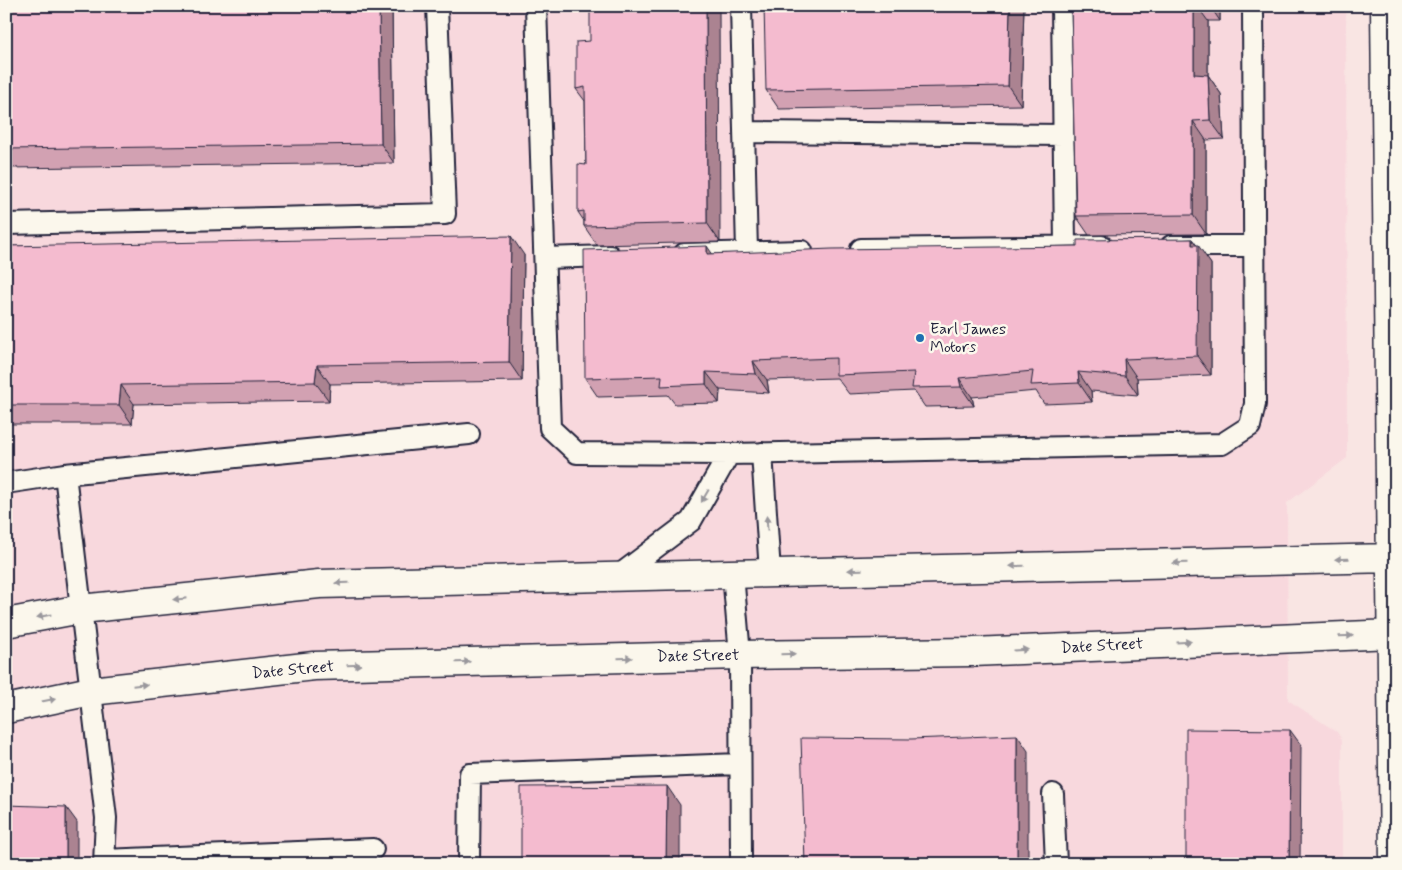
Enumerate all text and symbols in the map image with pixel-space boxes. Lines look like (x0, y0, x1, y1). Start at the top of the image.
place label: Earl James Motors (930, 319, 1006, 358)
marker: Earl James Motors (914, 332, 926, 344)
one-way arrow (701, 489, 709, 503)
one-way arrow (763, 515, 771, 531)
one-way arrow (1334, 556, 1350, 564)
one-way arrow (1172, 559, 1188, 567)
one-way arrow (1009, 563, 1025, 571)
one-way arrow (847, 566, 863, 574)
one-way arrow (334, 580, 350, 588)
one-way arrow (172, 595, 188, 603)
one-way arrow (36, 612, 51, 620)
one-way arrow (1338, 631, 1354, 639)
street label: Date Street (1060, 633, 1144, 659)
one-way arrow (1176, 638, 1192, 646)
street label: Date Street (656, 645, 740, 667)
one-way arrow (1014, 645, 1030, 653)
one-way arrow (781, 650, 797, 658)
one-way arrow (618, 654, 634, 662)
street label: Date Street (251, 656, 336, 684)
one-way arrow (455, 658, 471, 666)
one-way arrow (346, 661, 362, 669)
one-way arrow (132, 681, 148, 689)
one-way arrow (41, 696, 56, 704)

